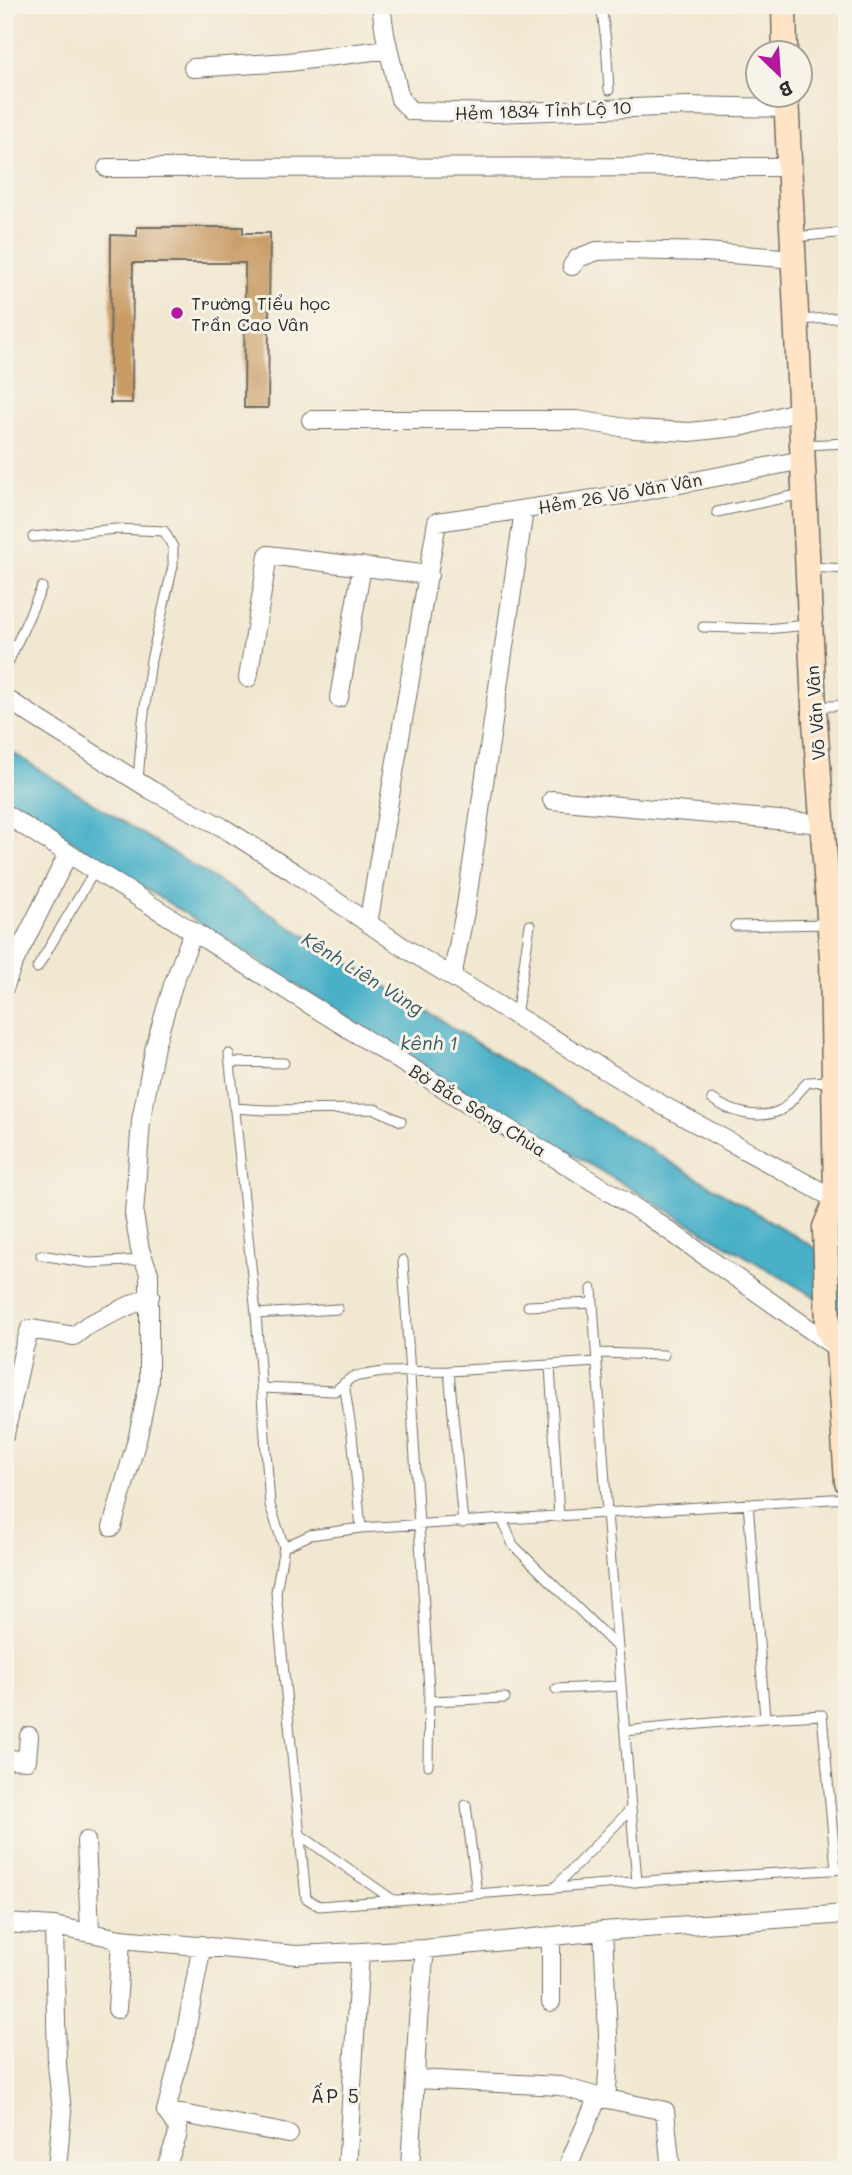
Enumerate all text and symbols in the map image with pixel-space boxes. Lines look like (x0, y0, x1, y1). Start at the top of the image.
north arrow (744, 38, 814, 108)
text: B (775, 76, 797, 104)
street label: Hẻm 1834 Tỉnh Lộ 10 (454, 95, 632, 125)
place label: Trường Tiểu học Trần Cao Vân (191, 291, 330, 336)
marker: Trường Tiểu học Trần Cao Vân (169, 305, 185, 321)
street label: Hẻm 26 Võ Văn Vân (536, 467, 704, 519)
street label: Võ Văn Vân (800, 665, 830, 761)
water label: Kênh Liên Vùng (298, 926, 428, 1020)
water label: kênh 1 (400, 1030, 458, 1055)
street label: Bờ Bắc Sông Chùa (405, 1058, 551, 1162)
district label: ẤP 5 (311, 2082, 361, 2108)

